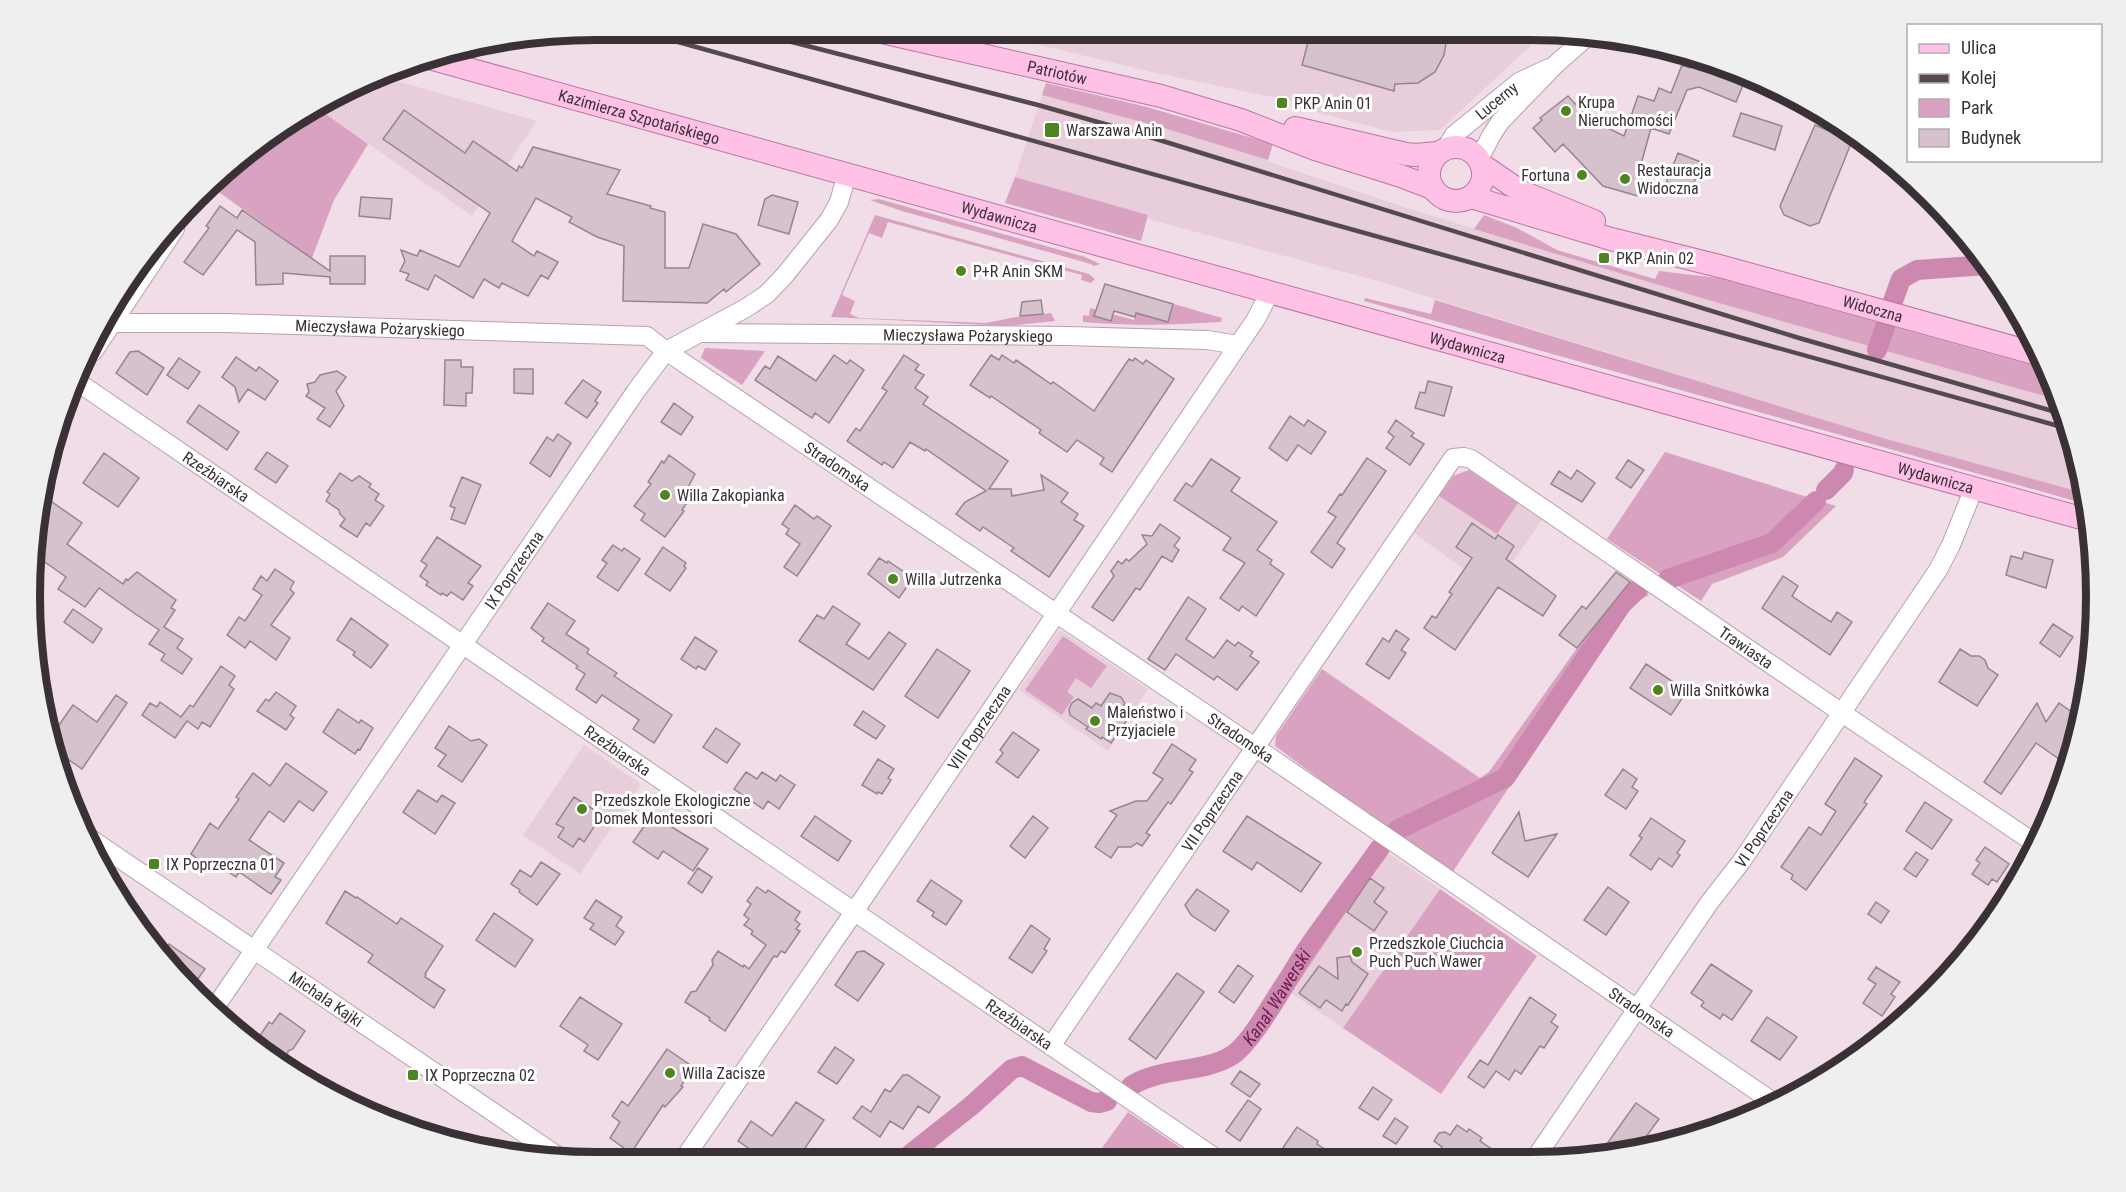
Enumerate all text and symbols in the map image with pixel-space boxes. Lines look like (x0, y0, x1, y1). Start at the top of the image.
legend (1907, 24, 2102, 162)
text: Ulica (1961, 37, 1996, 58)
street label: Patriotów (1025, 56, 1089, 88)
text: Kolej (1961, 67, 1996, 88)
street label: Lucerny (1471, 77, 1522, 123)
street label: Kazimierza Szpotańskiego (556, 85, 722, 148)
place label: Krupa Nieruchomości (1578, 93, 1673, 130)
place label: PKP Anin 01 (1294, 94, 1372, 113)
marker: PKP Anin 01 (1275, 96, 1289, 110)
text: Park (1961, 97, 1993, 118)
marker: Krupa Nieruchomości (1559, 104, 1573, 118)
marker: Warszawa Anin (1043, 121, 1061, 139)
place label: Warszawa Anin (1066, 121, 1163, 140)
text: Budynek (1961, 127, 2021, 148)
place label: Restauracja Widoczna (1637, 161, 1711, 198)
place label: Fortuna (1521, 166, 1570, 185)
marker: Fortuna (1575, 168, 1589, 182)
marker: Restauracja Widoczna (1618, 172, 1632, 186)
street label: Wydawnicza (959, 197, 1040, 236)
place label: PKP Anin 02 (1616, 249, 1694, 268)
marker: PKP Anin 02 (1597, 251, 1611, 265)
place label: P+R Anin SKM (973, 262, 1063, 281)
marker: P+R Anin SKM (954, 264, 968, 278)
street label: Widoczna (1841, 291, 1905, 326)
street label: Mieczysława Pożaryskiego (295, 316, 465, 340)
street label: Mieczysława Pożaryskiego (883, 325, 1053, 345)
street label: Wydawnicza (1427, 328, 1508, 367)
street label: Stradomska (801, 437, 874, 495)
street label: Rzeźbiarska (179, 447, 253, 506)
street label: Wydawnicza (1895, 458, 1976, 497)
place label: Willa Zakopianka (677, 486, 785, 505)
marker: Willa Zakopianka (658, 488, 672, 502)
street label: IX Poprzeczna (480, 527, 547, 613)
place label: Willa Jutrzenka (905, 570, 1002, 589)
marker: Willa Jutrzenka (886, 572, 900, 586)
street label: Trawiasta (1715, 622, 1777, 673)
place label: Willa Snitkówka (1670, 681, 1770, 700)
street label: VIII Poprzeczna (944, 682, 1014, 774)
marker: Willa Snitkówka (1651, 683, 1665, 697)
place label: Maleństwo i Przyjaciele (1107, 703, 1183, 740)
street label: Stradomska (1204, 708, 1277, 766)
marker: Maleństwo i Przyjaciele (1088, 714, 1102, 728)
street label: Rzeźbiarska (581, 721, 655, 780)
street label: VII Poprzeczna (1178, 766, 1246, 855)
street label: VI Poprzeczna (1731, 785, 1797, 871)
place label: Przedszkole Ekologiczne Domek Montessori (594, 791, 751, 828)
marker: Przedszkole Ekologiczne Domek Montessori (575, 802, 589, 816)
place label: IX Poprzeczna 01 (166, 855, 276, 874)
marker: IX Poprzeczna 01 (147, 857, 161, 871)
place label: Przedszkole Ciuchcia Puch Puch Wawer (1369, 934, 1504, 971)
water label: Kanał Wawerski (1238, 944, 1315, 1049)
marker: Przedszkole Ciuchcia Puch Puch Wawer (1350, 945, 1364, 959)
street label: Michała Kajki (286, 967, 367, 1031)
street label: Stradomska (1605, 983, 1678, 1041)
street label: Rzeźbiarska (982, 995, 1056, 1053)
place label: Willa Zacisze (682, 1064, 765, 1083)
place label: IX Poprzeczna 02 (425, 1066, 535, 1085)
marker: Willa Zacisze (663, 1066, 677, 1080)
marker: IX Poprzeczna 02 (406, 1068, 420, 1082)

